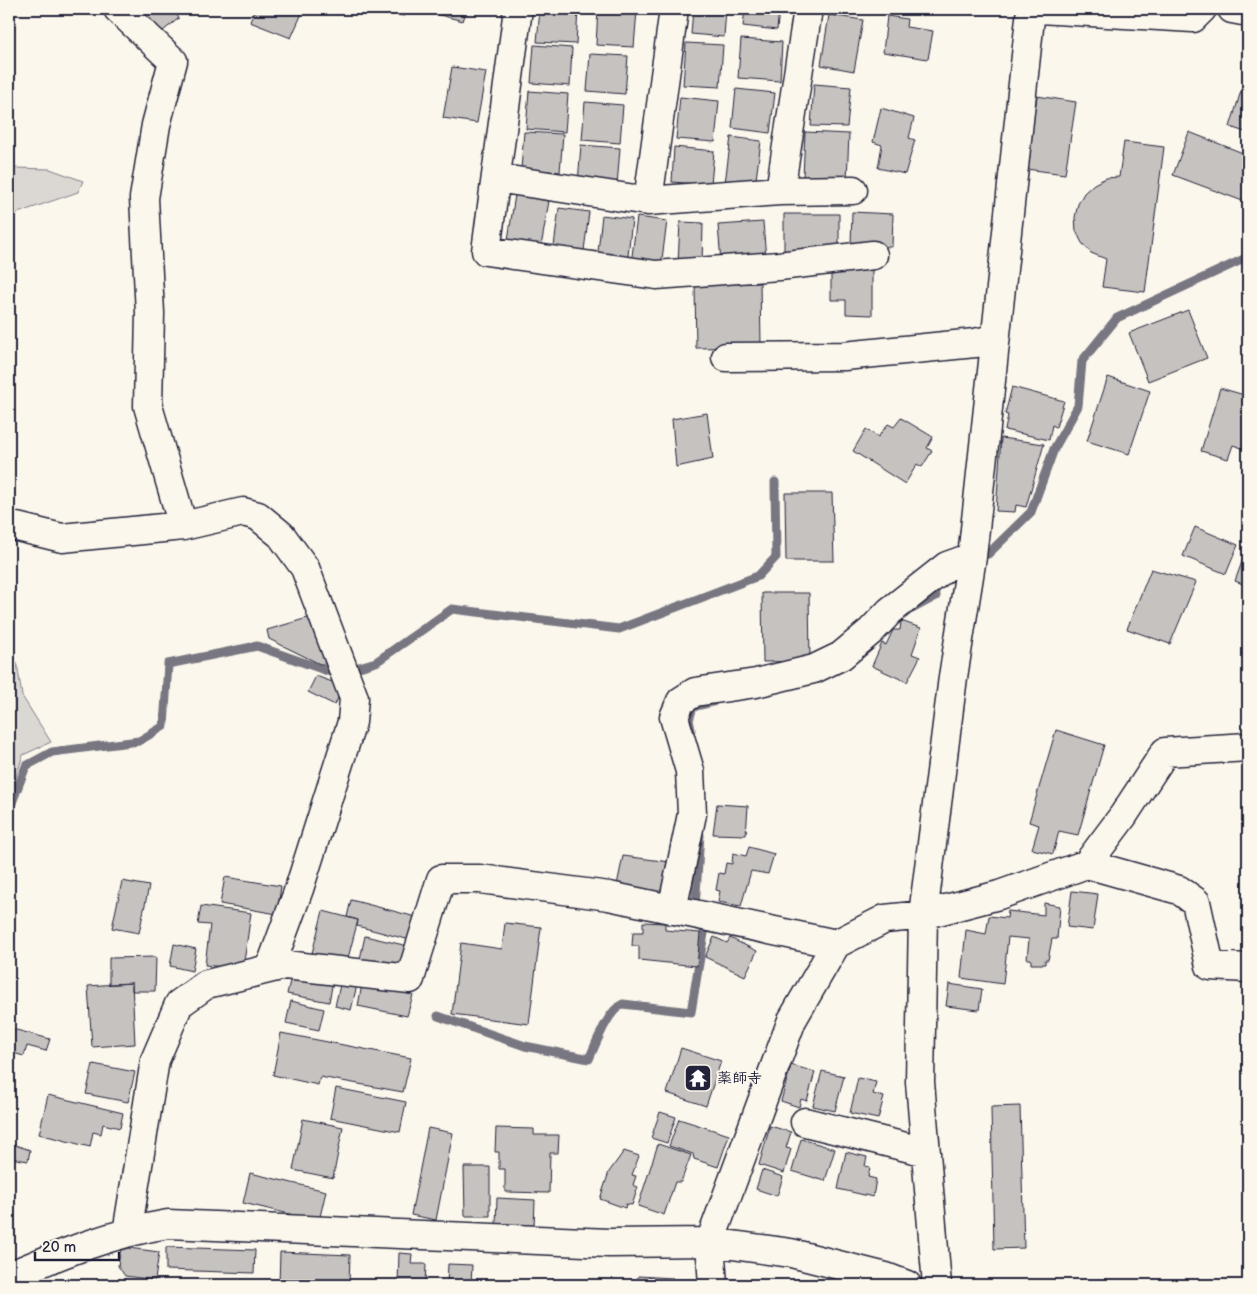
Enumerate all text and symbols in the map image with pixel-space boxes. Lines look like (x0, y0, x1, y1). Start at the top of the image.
temple icon: 薬師寺 (683, 1063, 713, 1093)
place label: 薬師寺 (717, 1069, 762, 1088)
scale bar (35, 1229, 119, 1261)
text: 20 m (42, 1238, 76, 1257)

